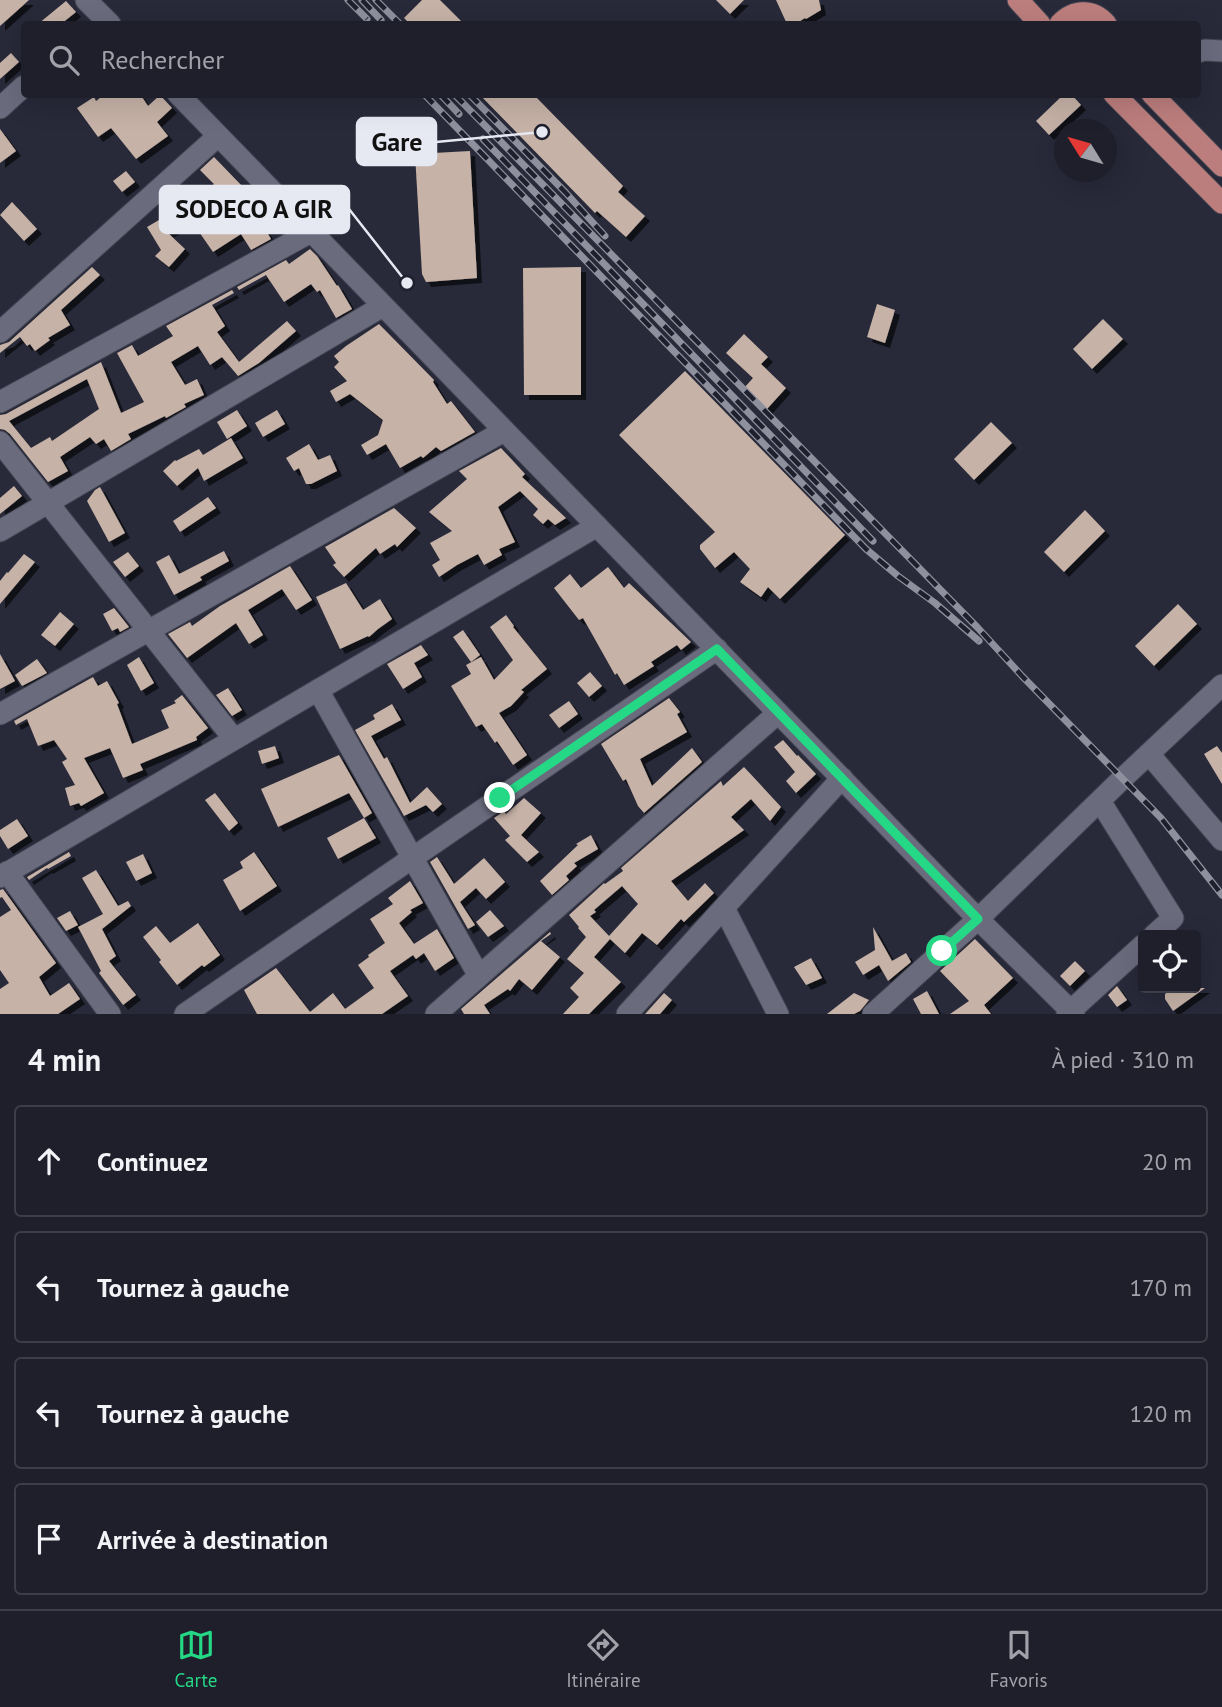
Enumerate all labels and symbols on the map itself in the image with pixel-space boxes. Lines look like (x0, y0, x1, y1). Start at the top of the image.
callout: Gare (357, 118, 436, 165)
north arrow (1054, 119, 1117, 182)
text: Gare (371, 125, 423, 158)
callout: SODECO A GIR (160, 186, 349, 233)
text: SODECO A GIR (175, 192, 333, 225)
route end (484, 782, 515, 813)
route start (926, 935, 957, 966)

